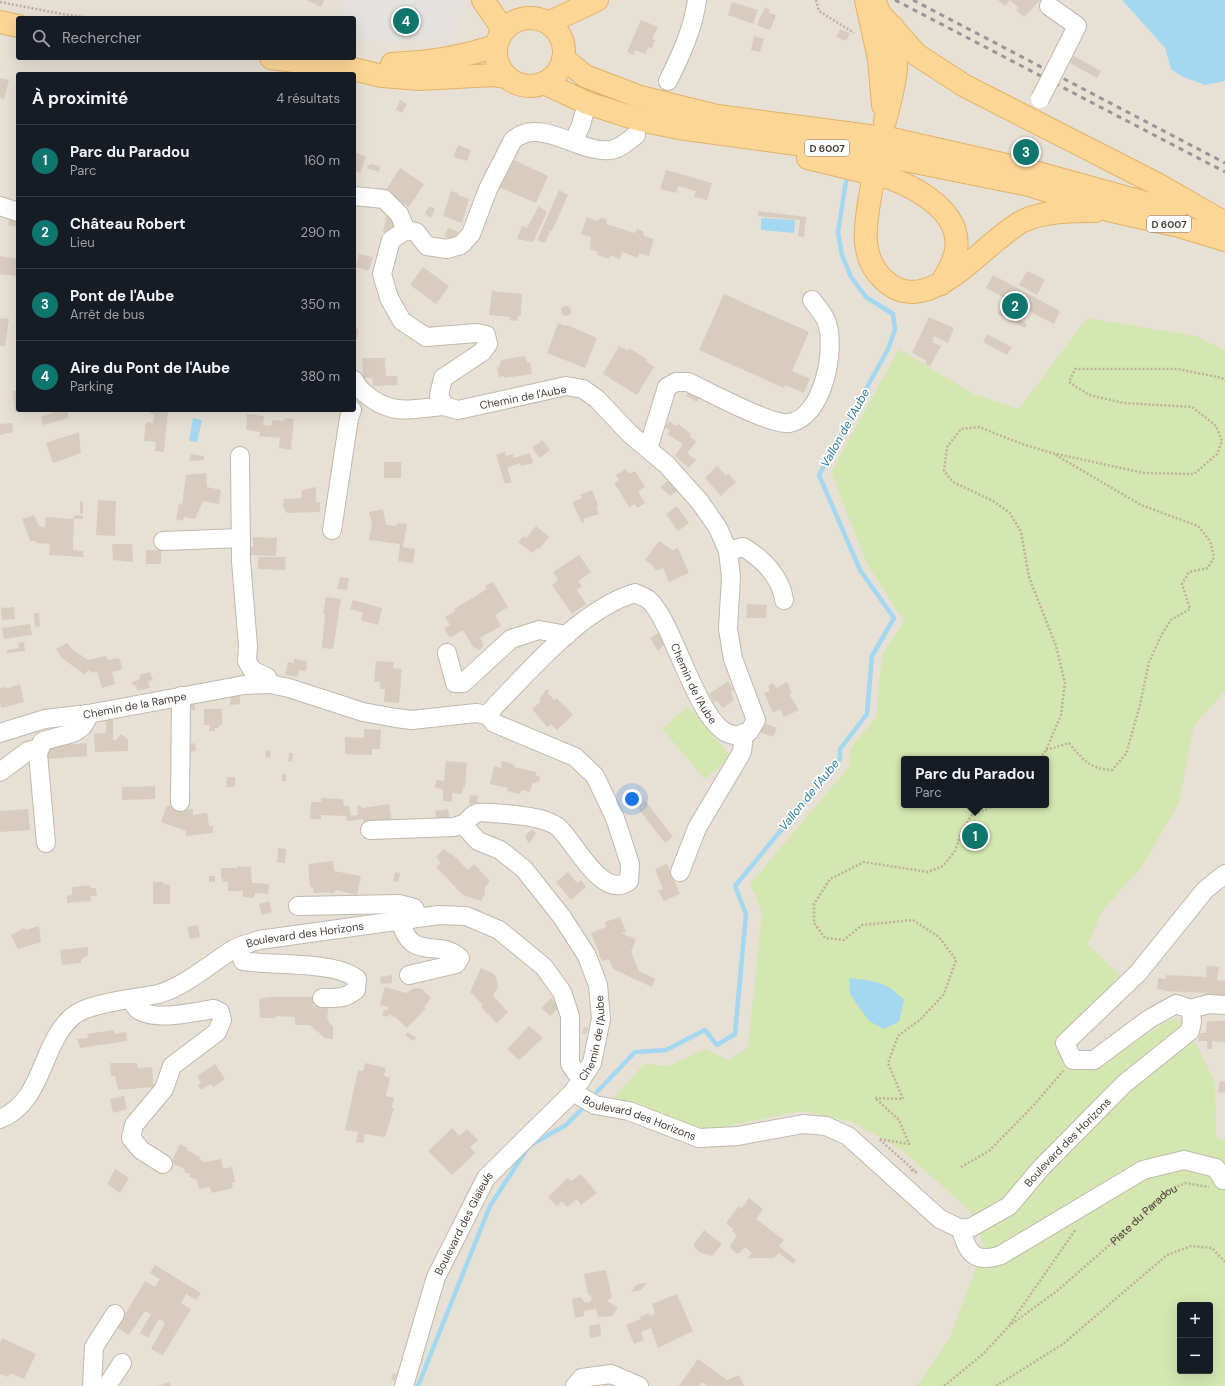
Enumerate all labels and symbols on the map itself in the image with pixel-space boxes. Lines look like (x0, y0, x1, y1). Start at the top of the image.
pin: 4 (393, 6, 419, 36)
pin: 3 (1013, 137, 1039, 167)
road number: D 6007 (805, 140, 849, 156)
road number: D 6007 (1147, 216, 1191, 232)
pin: 2 (1002, 291, 1028, 321)
street label: Chemin de l'Aube (478, 382, 568, 412)
water label: Vallon de l'Aube (817, 386, 873, 470)
street label: Chemin de l'Aube (668, 641, 720, 727)
street label: Chemin de la Rampe (82, 689, 188, 722)
water label: Vallon de l'Aube (775, 756, 843, 834)
your location (622, 789, 642, 809)
pin: 1 (962, 821, 988, 851)
street label: Boulevard des Horizons (244, 919, 365, 951)
street label: Chemin de l'Aube (575, 995, 608, 1083)
street label: Boulevard des Horizons (580, 1092, 698, 1143)
street label: Boulevard des Horizons (1021, 1094, 1114, 1190)
street label: Boulevard des Glaïeuls (431, 1168, 496, 1277)
street label: Piste du Paradou (1107, 1181, 1179, 1248)

